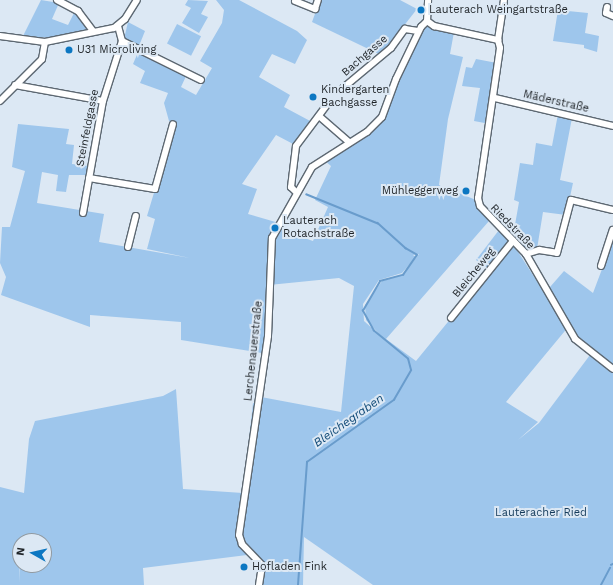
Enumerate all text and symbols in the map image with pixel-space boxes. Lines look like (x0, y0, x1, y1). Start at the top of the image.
place label: Lauterach Weingartstraße (429, 3, 568, 17)
marker: Lauterach Weingartstraße (416, 5, 426, 15)
street label: Bachgasse (339, 33, 391, 79)
place label: U31 Microliving (77, 43, 156, 57)
marker: U31 Microliving (64, 45, 74, 55)
place label: Kindergarten Bachgasse (321, 84, 389, 110)
street label: Steinfeldgasse (74, 88, 102, 168)
street label: Mäderstraße (522, 88, 590, 116)
marker: Kindergarten Bachgasse (308, 92, 318, 102)
place label: Mühleggerweg (382, 184, 458, 198)
marker: Mühleggerweg (461, 186, 471, 196)
street label: Riedstraße (487, 202, 537, 252)
place label: Lauterach Rotachstraße (283, 215, 355, 241)
marker: Lauterach Rotachstraße (270, 223, 280, 233)
street label: Bleicheweg (450, 245, 498, 301)
street label: Lerchenauerstraße (242, 300, 266, 402)
water label: Bleichegraben (311, 391, 387, 451)
park label: Lauteracher Ried (495, 506, 587, 520)
north arrow (12, 533, 52, 573)
text: N (14, 546, 28, 556)
place label: Hofladen Fink (252, 560, 327, 574)
marker: Hofladen Fink (239, 562, 249, 572)

